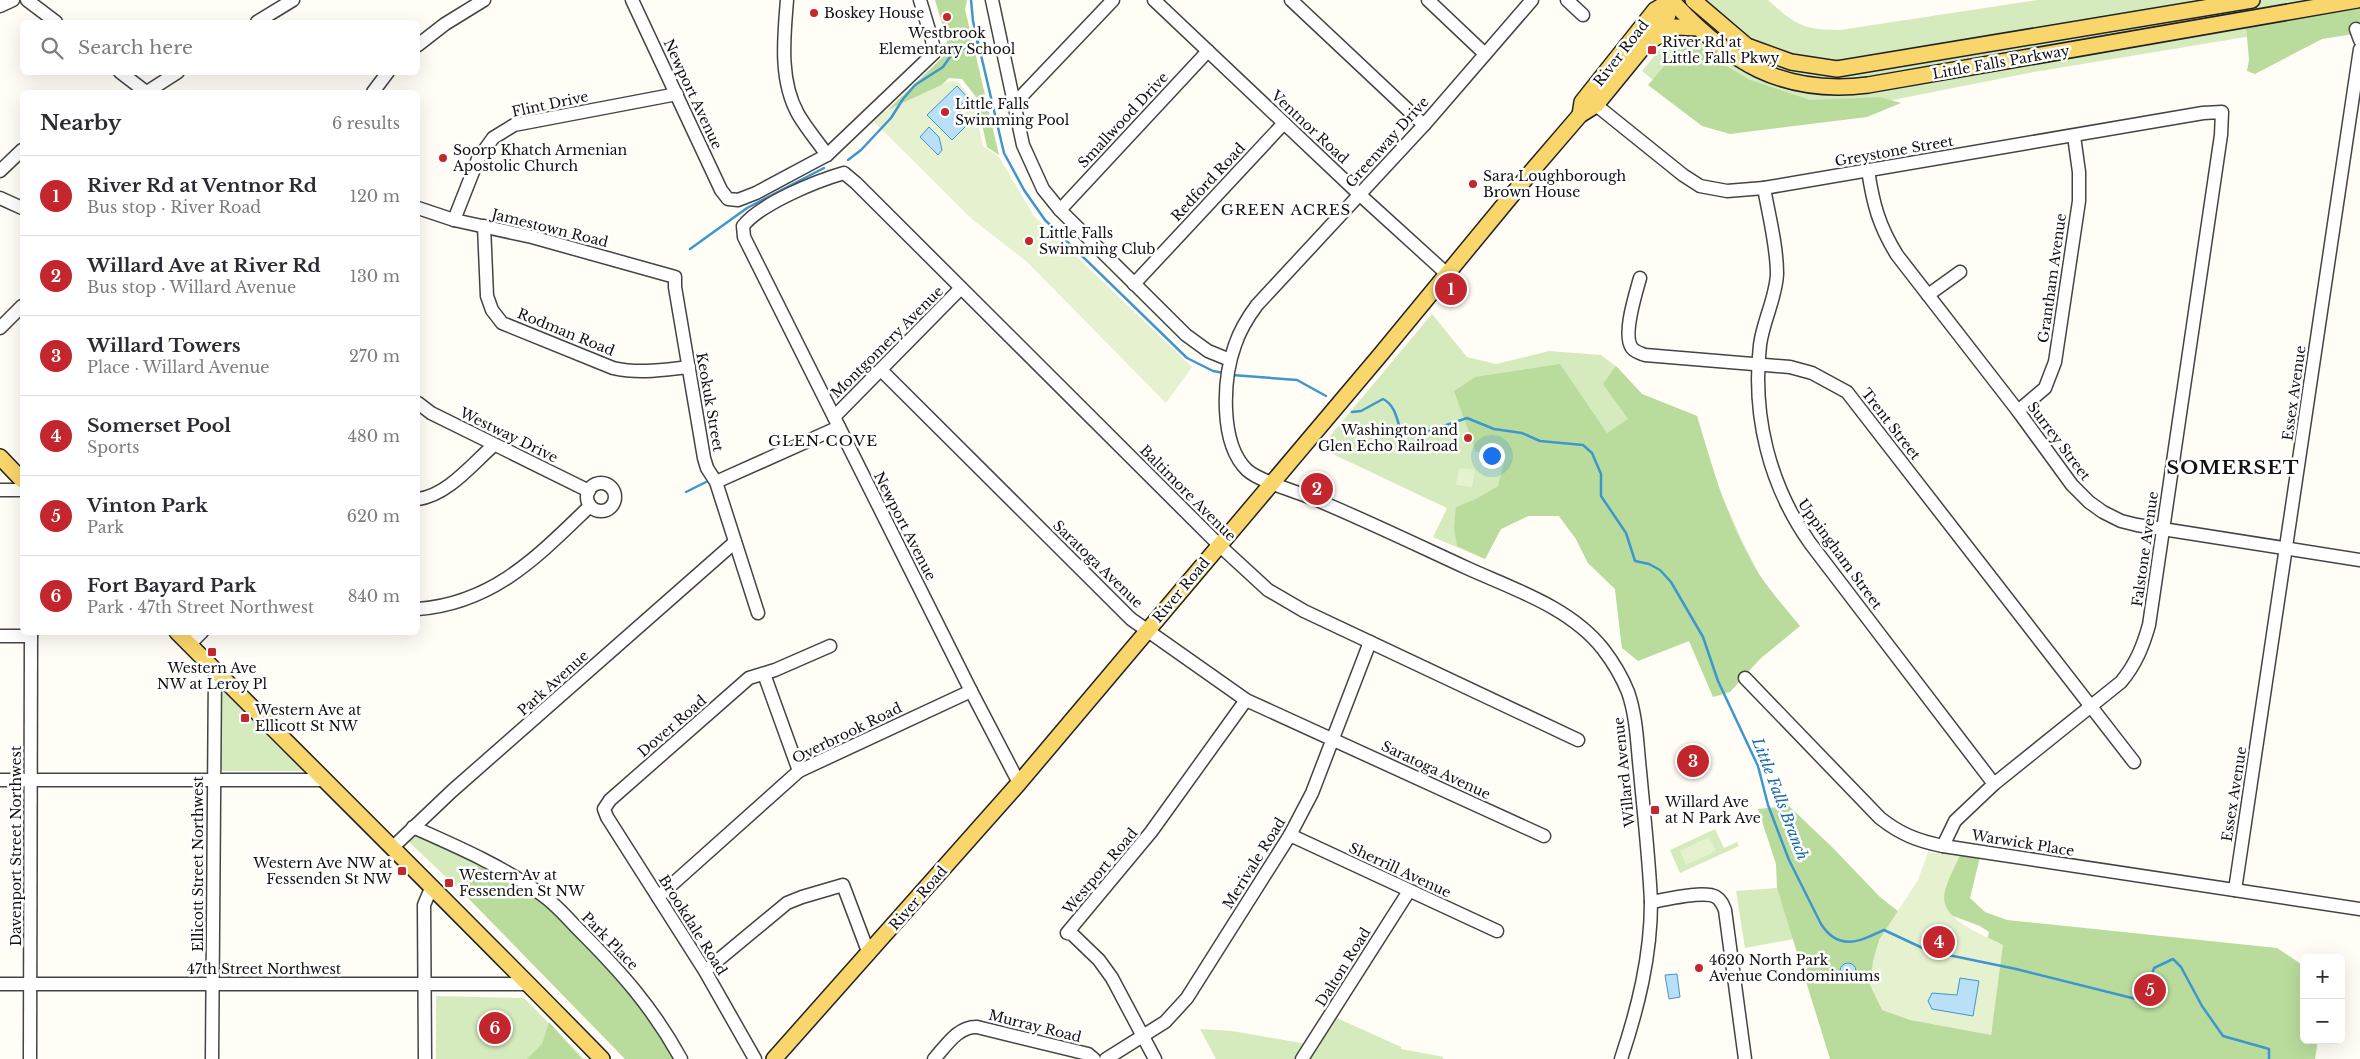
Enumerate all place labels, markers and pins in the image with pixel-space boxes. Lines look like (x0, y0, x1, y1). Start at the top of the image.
place label: Boskey House (824, 4, 924, 22)
marker: Boskey House (808, 7, 820, 19)
marker: Westbrook Elementary School (941, 11, 953, 23)
place label: Westbrook Elementary School (879, 24, 1016, 58)
place label: River Rd at Little Falls Pkwy (1662, 33, 1779, 67)
marker: River Rd at Little Falls Pkwy (1646, 44, 1658, 56)
place label: Little Falls Swimming Pool (955, 95, 1070, 129)
marker: Little Falls Swimming Pool (939, 106, 951, 118)
place label: Soorp Khatch Armenian Apostolic Church (452, 141, 627, 175)
marker: Soorp Khatch Armenian Apostolic Church (437, 152, 449, 164)
place label: Sara Loughborough Brown House (1483, 167, 1627, 201)
marker: Sara Loughborough Brown House (1467, 178, 1479, 190)
place label: Little Falls Swimming Club (1039, 224, 1156, 258)
marker: Little Falls Swimming Club (1023, 235, 1035, 247)
pin: 1 (1435, 270, 1467, 308)
place label: Washington and Glen Echo Railroad (1318, 421, 1459, 455)
marker: Washington and Glen Echo Railroad (1462, 432, 1474, 444)
pin: 2 (1301, 470, 1333, 508)
marker: Western Ave NW at Leroy Pl (206, 646, 218, 658)
place label: Western Ave NW at Leroy Pl (157, 659, 267, 693)
place label: Western Ave at Ellicott St NW (254, 701, 362, 735)
marker: Western Ave at Ellicott St NW (239, 712, 251, 724)
pin: 3 (1677, 742, 1709, 780)
place label: Willard Ave at N Park Ave (1664, 793, 1761, 827)
marker: Willard Ave at N Park Ave (1649, 804, 1661, 816)
place label: Western Ave NW at Fessenden St NW (252, 854, 393, 888)
marker: Western Ave NW at Fessenden St NW (396, 865, 408, 877)
place label: Western Av at Fessenden St NW (458, 866, 585, 900)
marker: Western Av at Fessenden St NW (443, 877, 455, 889)
pin: 4 (1923, 923, 1955, 961)
place label: 4620 North Park Avenue Condominiums (1708, 951, 1880, 985)
marker: 4620 North Park Avenue Condominiums (1693, 962, 1705, 974)
pin: 5 (2134, 971, 2166, 1009)
pin: 6 (479, 1009, 511, 1047)

